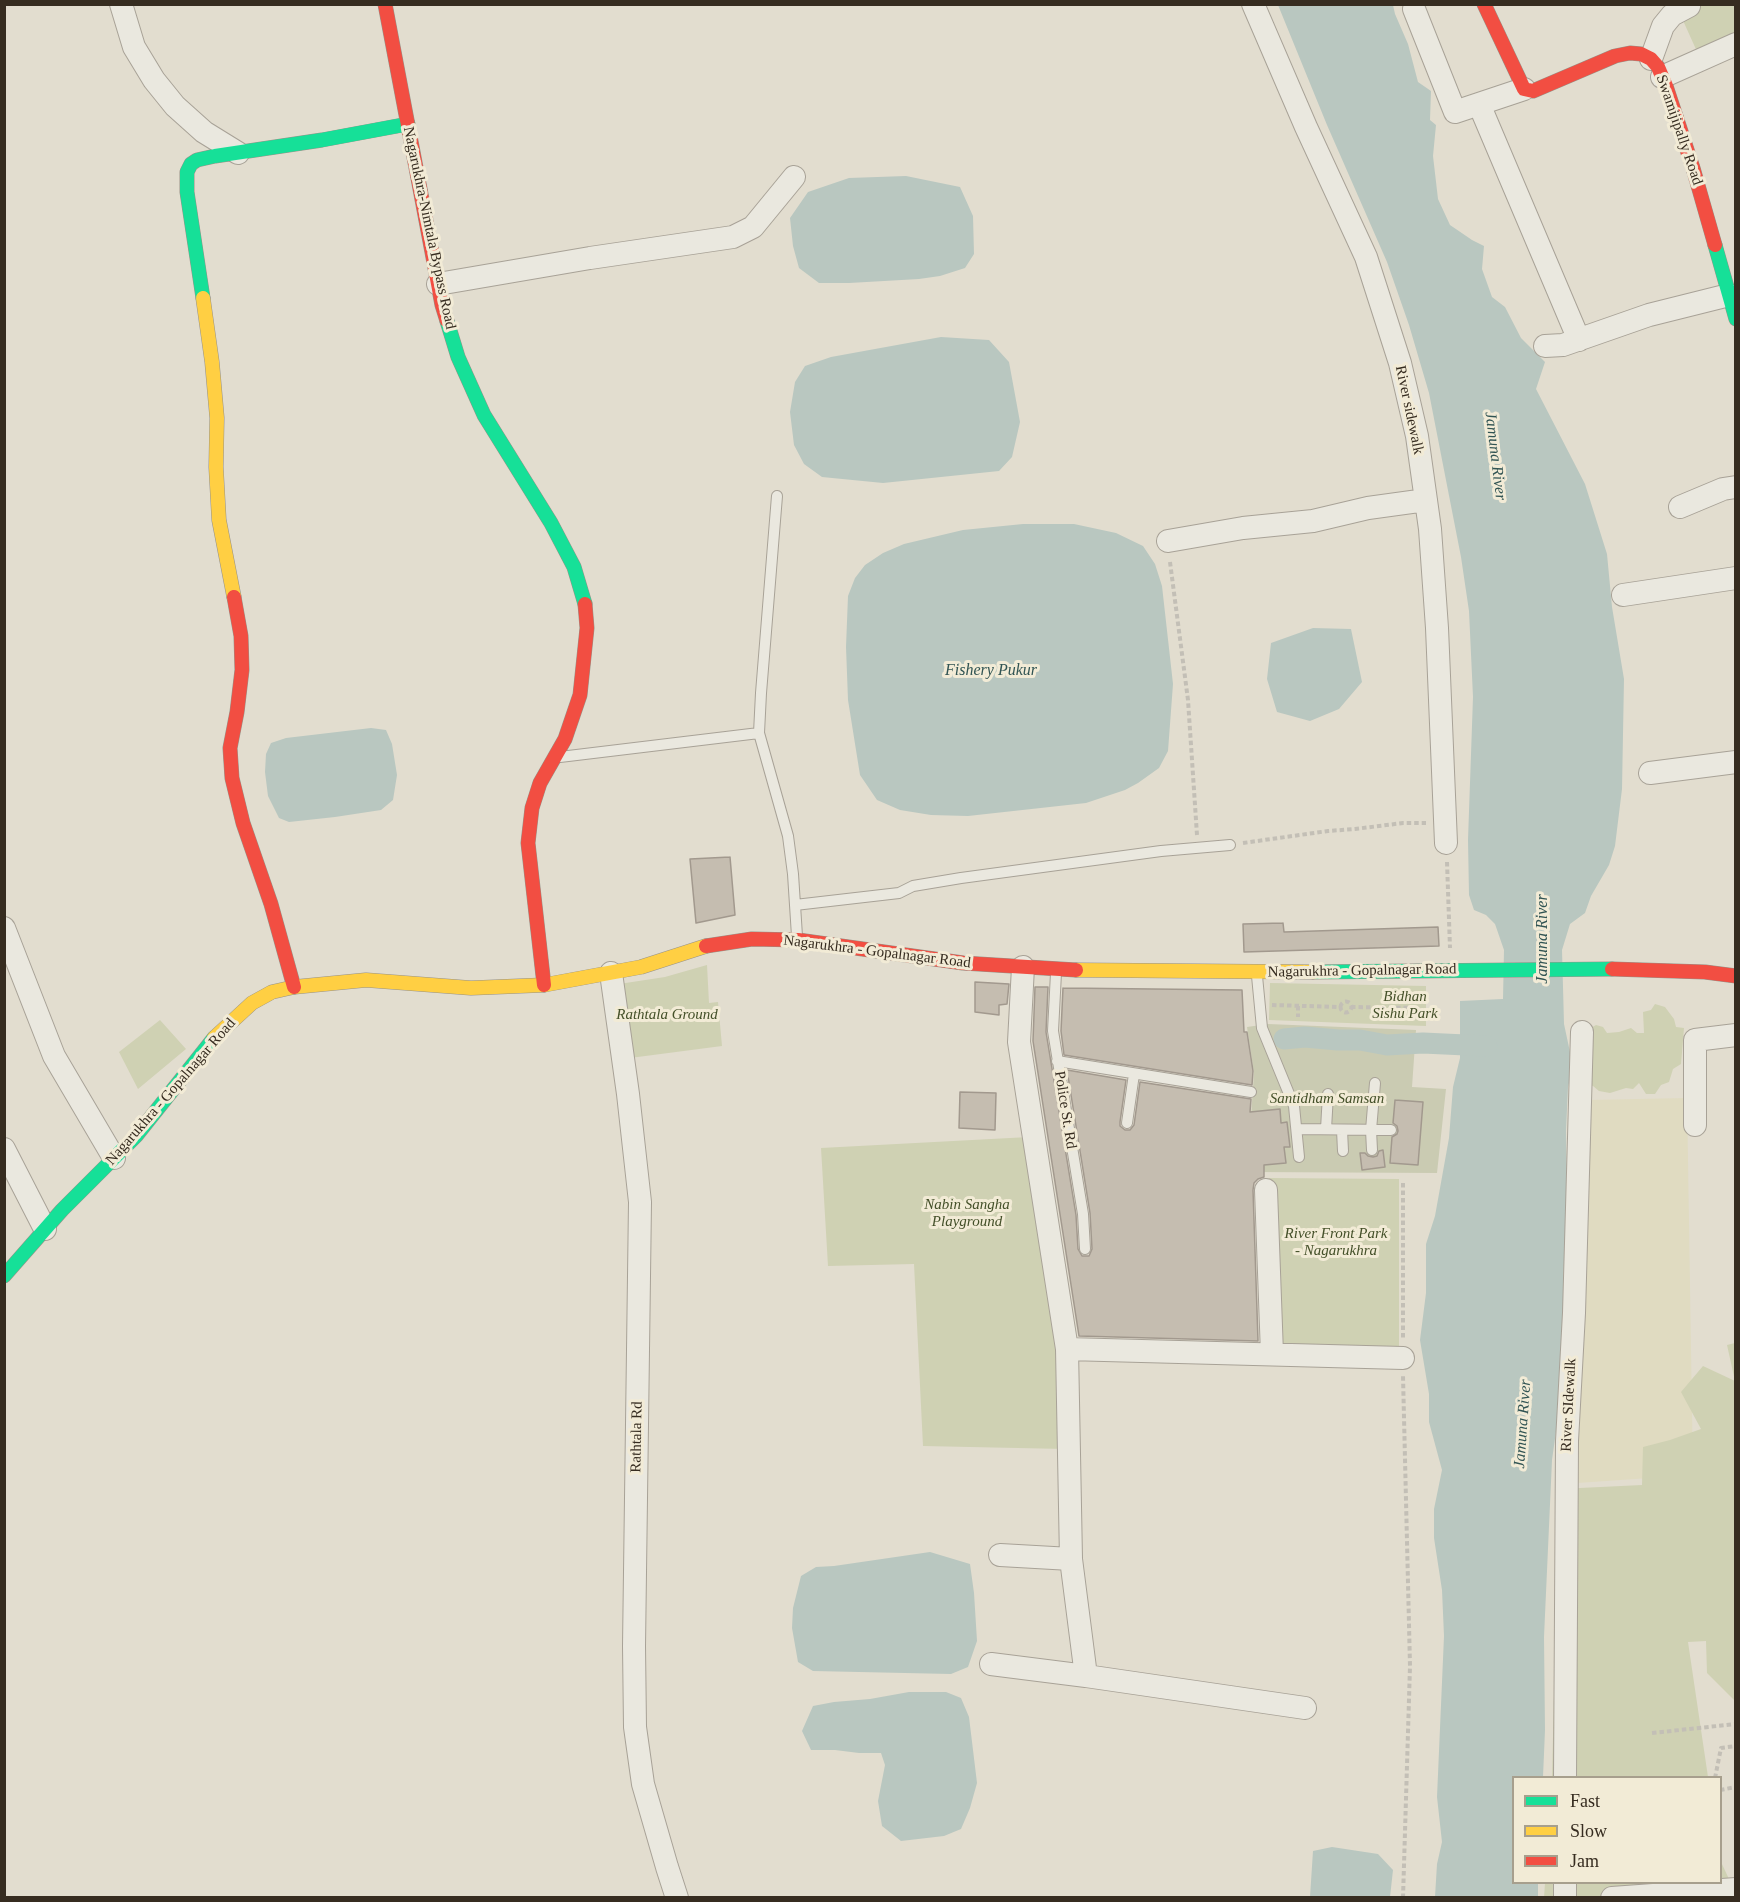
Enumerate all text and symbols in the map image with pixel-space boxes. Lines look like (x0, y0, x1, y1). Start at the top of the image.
street label: Swamijipally Road (1652, 73, 1706, 187)
street label: Nagarukhra-Nimtala Bypass Road (399, 125, 459, 331)
street label: River sidewalk (1391, 364, 1427, 456)
water label: Jamuna River (1480, 411, 1510, 501)
water label: Fishery Pukur (945, 661, 1037, 681)
water label: Jamuna River (1533, 894, 1553, 984)
street label: Nagarukhra - Gopalnagar Road (782, 932, 972, 972)
street label: Nagarukhra - Gopalnagar Road (1268, 960, 1456, 982)
park label: Bidhan Sishu Park (1372, 988, 1438, 1023)
park label: Rathtala Ground (616, 1006, 718, 1024)
street label: Nagarukhra - Gopalnagar Road (102, 1015, 240, 1169)
street label: Police St. Rd (1050, 1070, 1080, 1150)
park label: Santidham Samsan (1270, 1090, 1384, 1108)
park label: Nabin Sangha Playground (924, 1196, 1010, 1231)
park label: River Front Park - Nagarukhra (1285, 1225, 1387, 1260)
street label: River SIdewalk (1558, 1358, 1580, 1452)
water label: Jamuna River (1510, 1379, 1536, 1469)
street label: Rathtala Rd (627, 1401, 647, 1473)
legend (1512, 1776, 1722, 1884)
text: Fast (1570, 1791, 1600, 1811)
text: Slow (1570, 1821, 1607, 1841)
text: Jam (1570, 1851, 1599, 1871)

